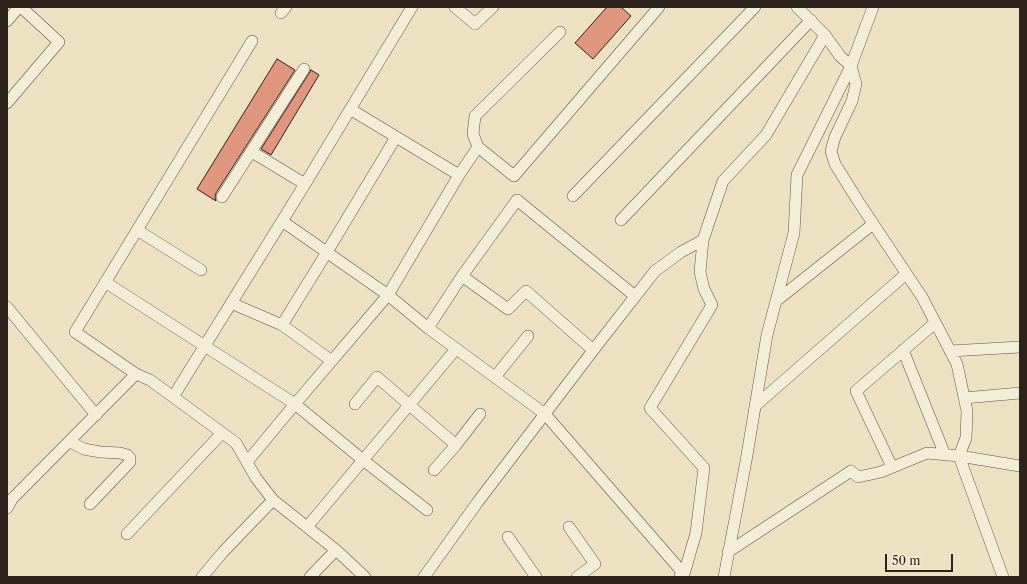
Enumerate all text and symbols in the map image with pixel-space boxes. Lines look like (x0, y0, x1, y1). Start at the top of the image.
scale bar (887, 546, 955, 572)
text: 50 m (892, 553, 921, 568)

